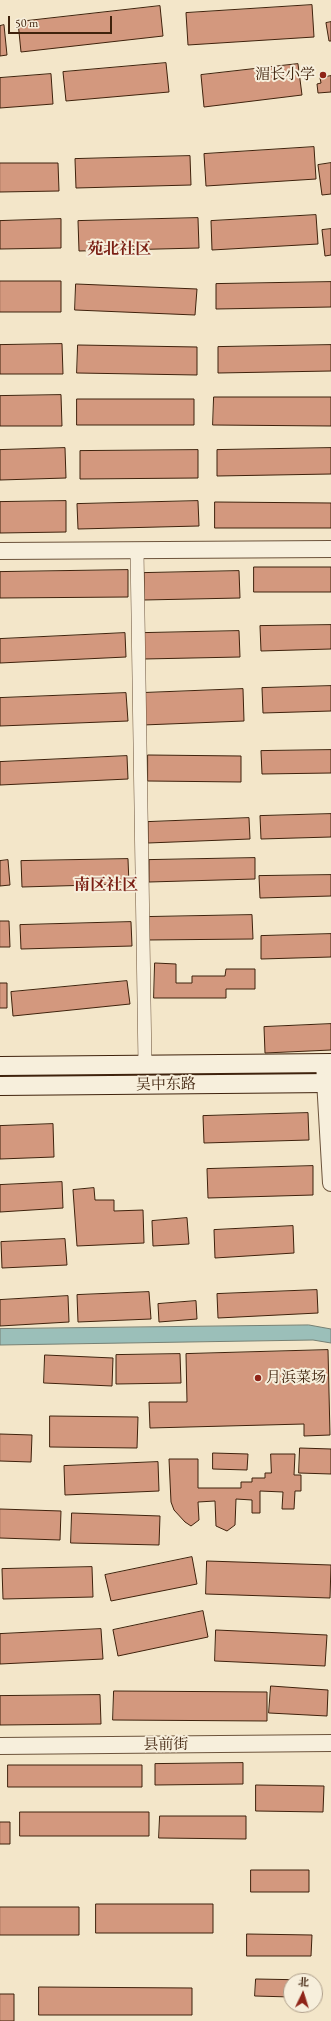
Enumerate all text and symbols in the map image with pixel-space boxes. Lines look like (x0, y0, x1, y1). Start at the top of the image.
scale bar (10, 8, 114, 34)
text: 50 m (15, 15, 38, 31)
place label: 湄长小学 (255, 66, 315, 84)
marker: 湄长小学 (318, 70, 328, 80)
district label: 苑北社区 (87, 240, 151, 260)
district label: 南区社区 (74, 876, 138, 896)
street label: 吴中东路 (136, 1075, 196, 1095)
place label: 月浜菜场 (266, 1369, 326, 1387)
marker: 月浜菜场 (253, 1373, 263, 1383)
street label: 县前街 (143, 1736, 189, 1754)
north arrow (283, 1973, 323, 2013)
text: 北 (298, 1975, 310, 1989)

